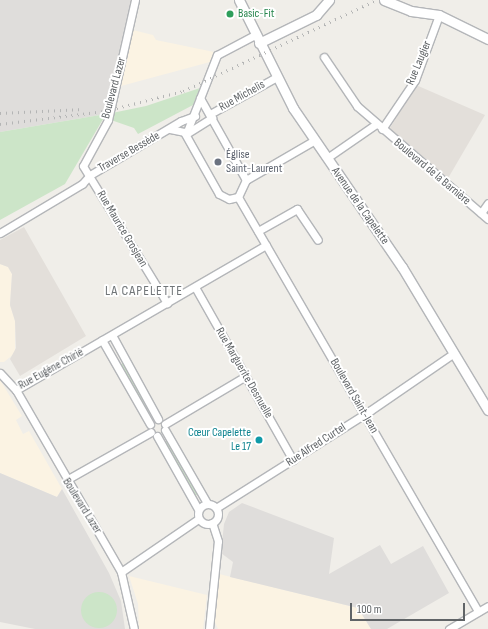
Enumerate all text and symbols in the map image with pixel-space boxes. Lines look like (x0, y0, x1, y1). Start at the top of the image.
place label: Basic-Fit (238, 7, 274, 21)
marker: Basic-Fit (225, 9, 235, 19)
street label: Rue Laugier (403, 39, 435, 87)
street label: Boulevard Lazer (99, 56, 129, 120)
street label: Rue Michelis (216, 77, 268, 115)
street label: Traverse Bessède (96, 129, 162, 175)
street label: Boulevard de la Barnière (391, 136, 473, 208)
place label: Église Saint-Laurent (226, 148, 282, 176)
marker: Église Saint-Laurent (213, 157, 223, 167)
street label: Avenue de la Capelette (328, 165, 392, 247)
street label: Rue Maurice Grosjean (94, 188, 150, 270)
district label: LA CAPELETTE (105, 283, 183, 299)
street label: Rue Marguerite Desnuelle (212, 325, 276, 421)
street label: Rue Eugène Chirié (16, 345, 86, 393)
street label: Boulevard Saint-Jean (327, 356, 381, 436)
street label: Rue Alfred Curtel (283, 420, 349, 470)
place label: Cœur Capelette Le 17 (188, 426, 251, 454)
marker: Cœur Capelette Le 17 (254, 435, 264, 445)
street label: Boulevard Lazer (59, 475, 105, 537)
scale bar (352, 595, 467, 621)
text: 100 m (357, 602, 382, 617)

